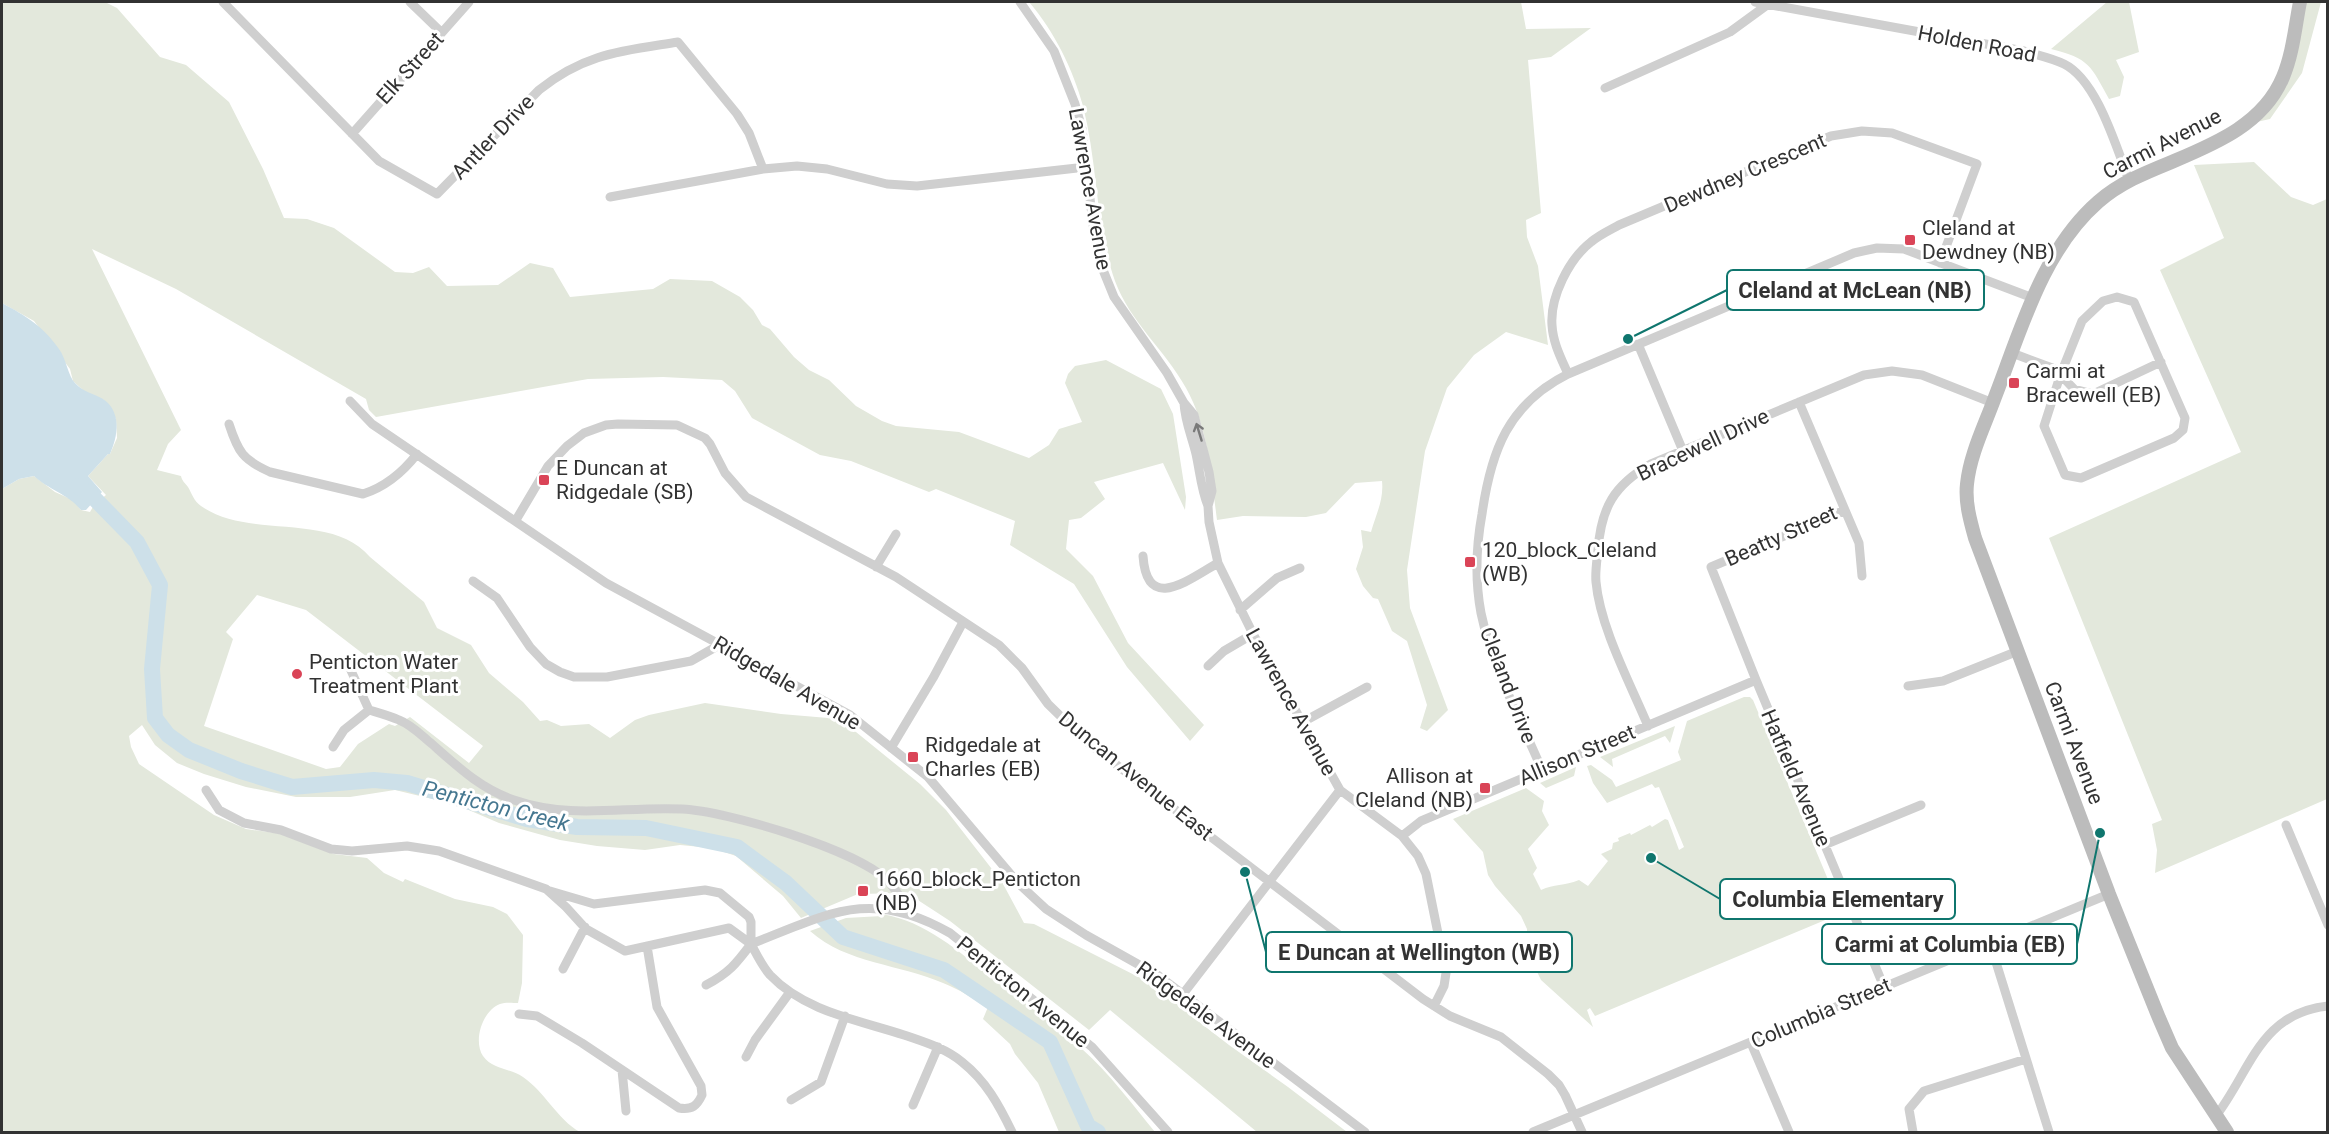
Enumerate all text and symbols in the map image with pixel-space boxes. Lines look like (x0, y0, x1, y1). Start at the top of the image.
street label: Holden Road (1916, 21, 2038, 67)
street label: Elk Street (372, 27, 449, 109)
street label: Antler Drive (447, 90, 539, 184)
street label: Carmi Avenue (2099, 104, 2225, 184)
street label: Lawrence Avenue (1064, 106, 1116, 272)
street label: Dewdney Crescent (1660, 128, 1830, 218)
place label: Cleland at Dewdney (NB) (1922, 216, 2055, 264)
marker: Cleland at Dewdney (NB) (1903, 233, 1917, 247)
callout: Cleland at McLean (NB) (1727, 270, 1984, 310)
text: Cleland at McLean (NB) (1738, 278, 1972, 303)
place label: Carmi at Bracewell (EB) (2026, 359, 2161, 407)
marker: Carmi at Bracewell (EB) (2007, 376, 2021, 390)
street label: Bracewell Drive (1633, 404, 1773, 486)
one-way arrow (1193, 423, 1204, 442)
place label: E Duncan at Ridgedale (SB) (556, 456, 694, 504)
marker: E Duncan at Ridgedale (SB) (537, 473, 551, 487)
street label: Beatty Street (1721, 501, 1841, 571)
place label: 120_block_Cleland (WB) (1482, 538, 1657, 586)
marker: 120_block_Cleland (WB) (1463, 555, 1477, 569)
street label: Lawrence Avenue (1241, 624, 1341, 780)
street label: Cleland Drive (1475, 624, 1541, 746)
street label: Ridgedale Avenue (709, 631, 865, 735)
place label: Penticton Water Treatment Plant (309, 650, 459, 698)
marker: Penticton Water Treatment Plant (290, 667, 304, 681)
street label: Carmi Avenue (2040, 678, 2108, 808)
street label: Hatfield Avenue (1756, 706, 1836, 850)
street label: Duncan Avenue East (1054, 707, 1218, 846)
street label: Allison Street (1515, 720, 1639, 790)
place label: Ridgedale at Charles (EB) (925, 733, 1041, 781)
marker: Ridgedale at Charles (EB) (906, 750, 920, 764)
place label: Allison at Cleland (NB) (1355, 764, 1473, 812)
water label: Penticton Creek (420, 776, 573, 837)
marker: Allison at Cleland (NB) (1478, 781, 1492, 795)
place label: 1660_block_Penticton (NB) (875, 867, 1081, 915)
callout: Columbia Elementary (1720, 879, 1955, 919)
marker: 1660_block_Penticton (NB) (856, 884, 870, 898)
text: Columbia Elementary (1732, 887, 1945, 912)
callout: Carmi at Columbia (EB) (1822, 924, 2077, 964)
street label: Penticton Avenue (952, 931, 1094, 1053)
callout: E Duncan at Wellington (WB) (1266, 932, 1572, 972)
text: Carmi at Columbia (EB) (1835, 932, 2065, 957)
text: E Duncan at Wellington (WB) (1278, 940, 1560, 965)
street label: Ridgedale Avenue (1132, 956, 1280, 1074)
street label: Columbia Street (1747, 973, 1895, 1053)

